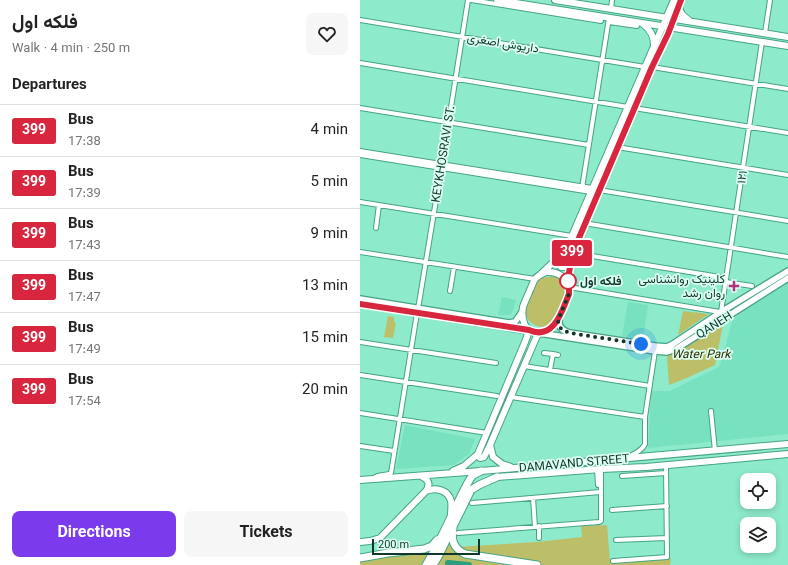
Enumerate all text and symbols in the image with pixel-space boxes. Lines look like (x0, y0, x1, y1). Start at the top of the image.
text: فلکه اول (12, 9, 78, 38)
button: heart (306, 13, 348, 55)
street label: داریوش اصغری (466, 29, 540, 59)
text: Walk · 4 min · 250 m (12, 39, 130, 59)
text: Departures (12, 74, 87, 97)
street label: KEYKHOSRAVI ST. (427, 104, 461, 204)
text: Bus (68, 109, 94, 132)
text: 4 min (310, 119, 348, 142)
text: 399 (22, 120, 46, 142)
text: 17:38 (68, 132, 101, 152)
text: Bus (68, 161, 94, 184)
street label: ۱۲۱ (733, 169, 753, 185)
text: 5 min (310, 171, 348, 194)
text: 399 (22, 172, 46, 194)
text: 17:39 (68, 184, 101, 204)
text: Bus (68, 213, 94, 236)
text: 9 min (310, 223, 348, 246)
text: 399 (22, 224, 46, 246)
text: 17:43 (68, 236, 101, 256)
line badge: 399 (549, 240, 595, 266)
text: 399 (560, 242, 584, 264)
text: Bus (68, 265, 94, 288)
place label: کلینیک روانشناسی روان رشد (639, 271, 725, 303)
marker: فلکه اول (559, 272, 577, 290)
place label: فلکه اول (580, 273, 622, 291)
text: 13 min (302, 275, 348, 298)
text: 399 (22, 276, 46, 298)
marker: کلینیک روانشناسی روان رشد (728, 280, 740, 292)
text: 17:47 (68, 288, 101, 308)
street label: QANEH (693, 308, 736, 344)
text: Bus (68, 317, 94, 340)
text: 15 min (302, 327, 348, 350)
text: 399 (22, 328, 46, 350)
your location (631, 334, 651, 354)
text: 17:49 (68, 340, 101, 360)
park label: Water Park (672, 346, 732, 364)
text: Bus (68, 369, 94, 392)
text: 20 min (302, 379, 348, 402)
text: 399 (22, 380, 46, 402)
text: 17:54 (68, 392, 101, 412)
street label: DAMAVAND STREET (518, 450, 630, 478)
map controls (740, 473, 776, 553)
button: locate (740, 473, 776, 509)
button: Directions (12, 511, 176, 557)
button: Tickets (184, 511, 348, 557)
button: layers (740, 517, 776, 553)
scale bar (372, 537, 480, 556)
text: 200 m (378, 537, 409, 554)

